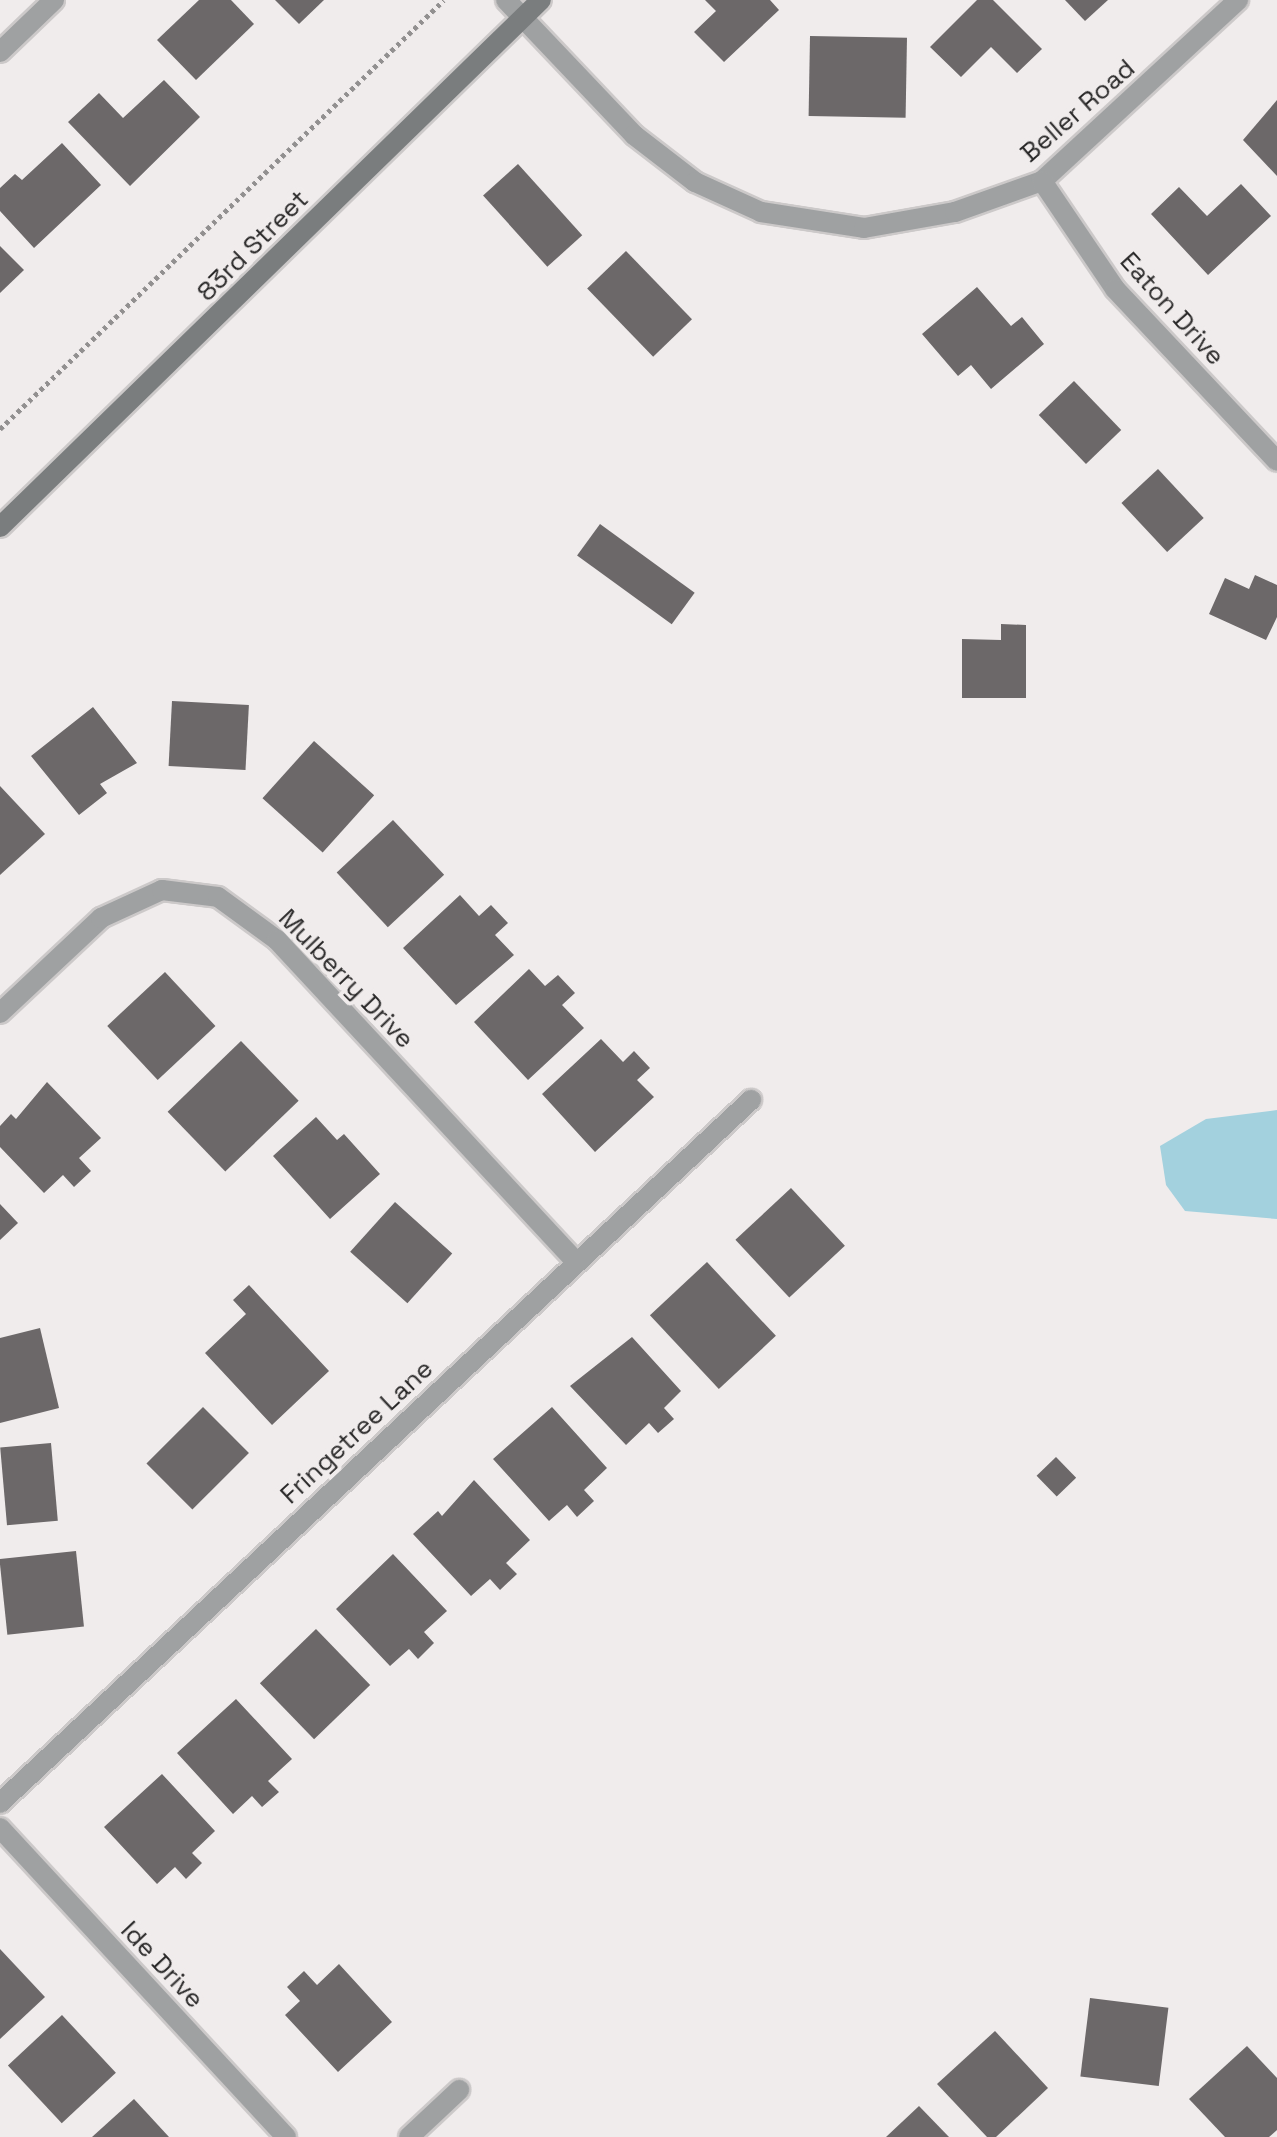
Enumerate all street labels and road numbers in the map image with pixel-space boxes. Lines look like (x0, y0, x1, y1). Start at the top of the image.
street label: Beller Road (1015, 53, 1141, 169)
street label: 83rd Street (191, 184, 315, 308)
street label: Eaton Drive (1113, 246, 1231, 372)
street label: Mulberry Drive (272, 903, 420, 1055)
street label: Fringetree Lane (274, 1353, 440, 1511)
street label: Ide Drive (114, 1915, 210, 2015)

